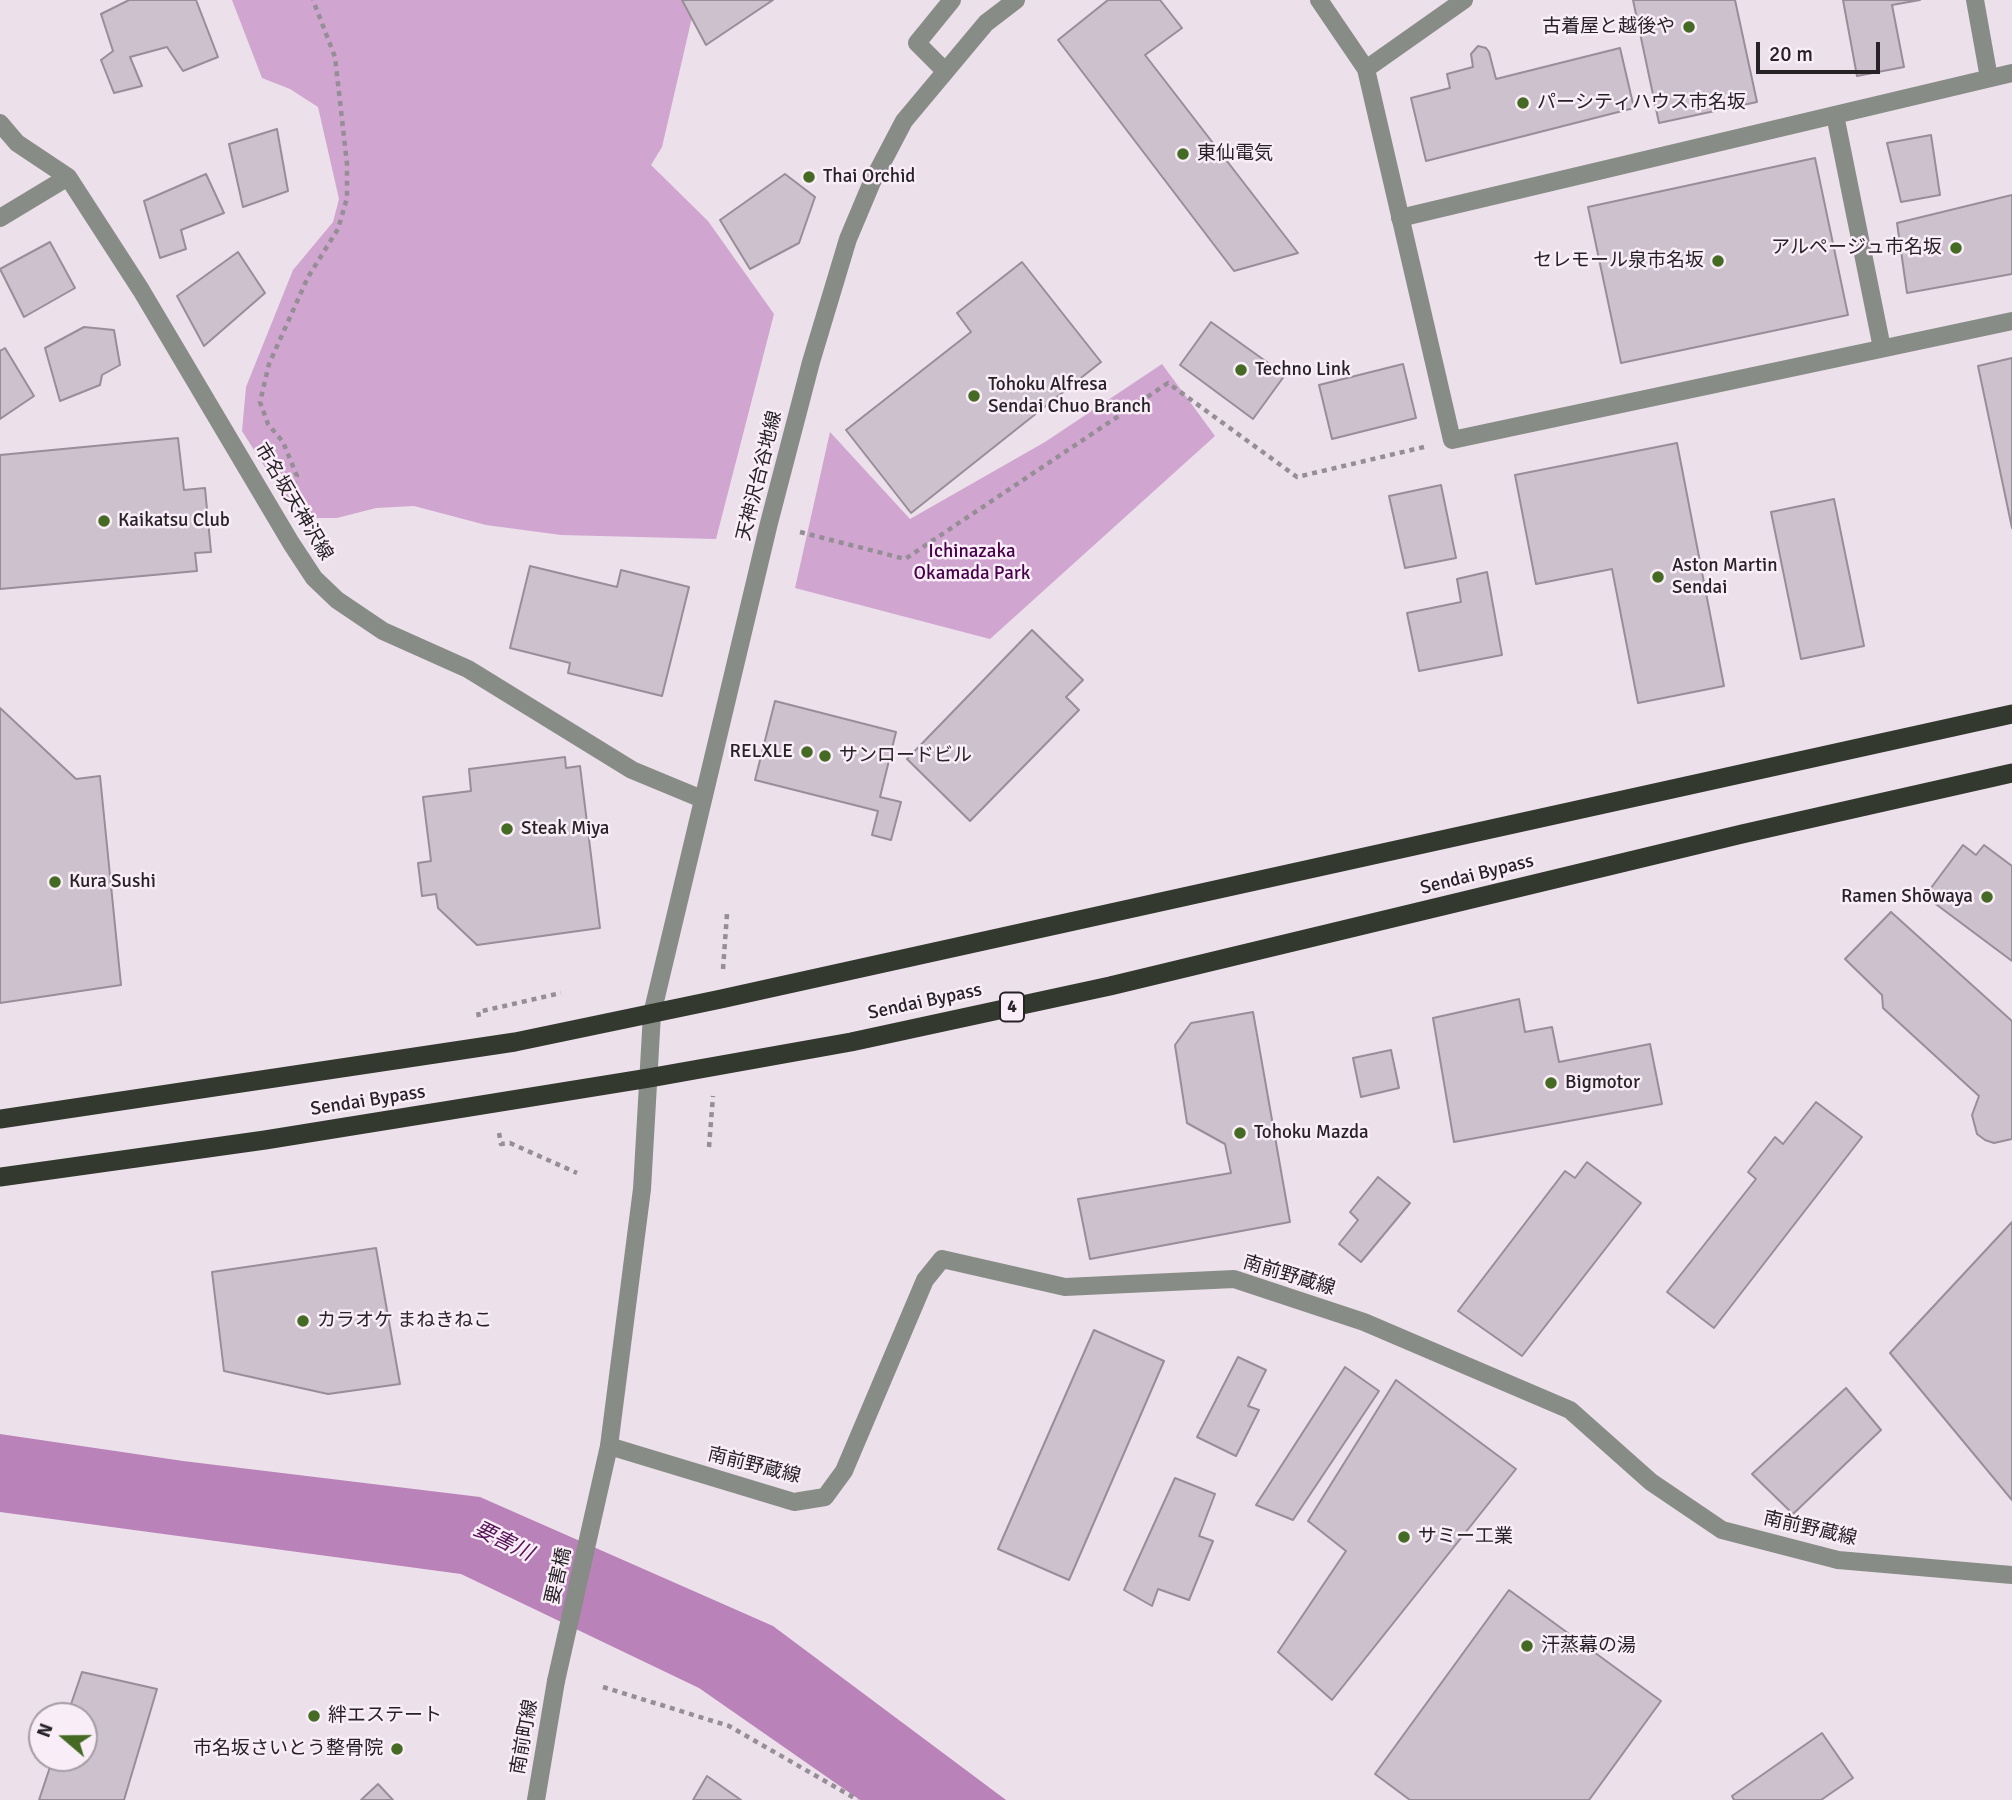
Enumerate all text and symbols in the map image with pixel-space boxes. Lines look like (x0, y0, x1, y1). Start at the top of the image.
place label: 古着屋と越後や (1542, 16, 1675, 38)
marker: 古着屋と越後や (1681, 19, 1697, 35)
scale bar (1760, 28, 1884, 72)
text: 20 m (1769, 41, 1813, 67)
place label: パーシティハウス市名坂 (1537, 92, 1746, 114)
marker: パーシティハウス市名坂 (1515, 95, 1531, 111)
place label: 東仙電気 (1197, 143, 1273, 165)
marker: 東仙電気 (1175, 146, 1191, 162)
place label: Thai Orchid (823, 166, 915, 188)
marker: Thai Orchid (801, 169, 817, 185)
place label: アルページュ市名坂 (1771, 237, 1942, 259)
marker: アルページュ市名坂 (1948, 240, 1964, 256)
place label: セレモール泉市名坂 (1533, 250, 1704, 272)
marker: セレモール泉市名坂 (1710, 253, 1726, 269)
place label: Techno Link (1255, 359, 1351, 381)
marker: Techno Link (1233, 362, 1249, 378)
place label: Tohoku Alfresa Sendai Chuo Branch (988, 374, 1151, 418)
marker: Tohoku Alfresa Sendai Chuo Branch (966, 388, 982, 404)
street label: 天神沢台谷地線 (733, 409, 787, 543)
street label: 市名坂天神沢線 (249, 439, 337, 565)
place label: Kaikatsu Club (118, 510, 230, 532)
marker: Kaikatsu Club (96, 513, 112, 529)
park label: Ichinazaka Okamada Park (914, 541, 1030, 585)
place label: Aston Martin Sendai (1672, 555, 1778, 599)
marker: Aston Martin Sendai (1650, 569, 1666, 585)
place label: RELXLE (729, 741, 793, 763)
marker: RELXLE (799, 744, 815, 760)
place label: サンロードビル (839, 745, 972, 767)
marker: サンロードビル (817, 748, 833, 764)
place label: Steak Miya (521, 818, 609, 840)
marker: Steak Miya (499, 821, 515, 837)
street label: Sendai Bypass (1418, 850, 1536, 900)
place label: Kura Sushi (69, 871, 156, 893)
marker: Kura Sushi (47, 874, 63, 890)
place label: Ramen Shōwaya (1841, 886, 1973, 908)
marker: Ramen Shōwaya (1979, 889, 1995, 905)
street label: Sendai Bypass (866, 979, 984, 1025)
road number: 4 (1000, 992, 1024, 1022)
place label: Bigmotor (1565, 1072, 1640, 1094)
marker: Bigmotor (1543, 1075, 1559, 1091)
street label: Sendai Bypass (309, 1081, 427, 1121)
place label: Tohoku Mazda (1254, 1122, 1369, 1144)
marker: Tohoku Mazda (1232, 1125, 1248, 1141)
street label: 南前野蔵線 (1240, 1251, 1338, 1301)
place label: カラオケ まねきねこ (317, 1310, 492, 1332)
marker: カラオケ まねきねこ (295, 1313, 311, 1329)
street label: 南前野蔵線 (705, 1443, 803, 1489)
street label: 南前野蔵線 (1761, 1507, 1859, 1551)
water label: 要害川 (469, 1517, 537, 1567)
place label: サミー工業 (1418, 1526, 1513, 1548)
marker: サミー工業 (1396, 1529, 1412, 1545)
street label: 要害橋 (541, 1546, 577, 1606)
place label: 汗蒸幕の湯 (1541, 1635, 1636, 1657)
marker: 汗蒸幕の湯 (1519, 1638, 1535, 1654)
street label: 南前町線 (507, 1698, 543, 1776)
north arrow (28, 1702, 98, 1772)
place label: 絆エステート (328, 1705, 442, 1727)
marker: 絆エステート (306, 1708, 322, 1724)
text: N (32, 1720, 59, 1741)
place label: 市名坂さいとう整骨院 (193, 1738, 383, 1760)
marker: 市名坂さいとう整骨院 (389, 1741, 405, 1757)

